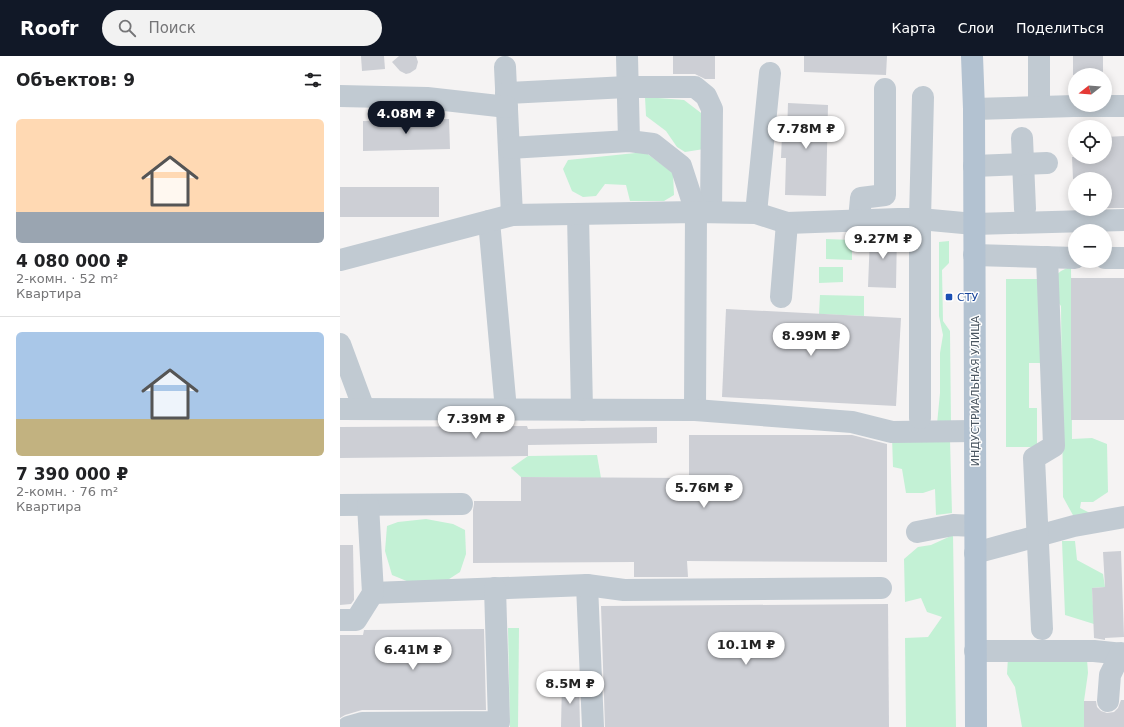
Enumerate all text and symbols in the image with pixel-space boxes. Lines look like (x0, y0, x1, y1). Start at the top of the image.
search box (102, 10, 382, 46)
text: Roofr (20, 17, 78, 39)
icon: search (116, 17, 138, 39)
text: Поиск (148, 19, 196, 37)
text: Карта (892, 20, 936, 36)
text: Слои (958, 20, 994, 36)
text: Поделиться (1016, 20, 1104, 36)
north arrow (1068, 68, 1112, 112)
map controls (1068, 68, 1112, 268)
icon: filters (302, 69, 324, 91)
text: Объектов: 9 (16, 70, 135, 90)
pin: 4.08M ₽ (369, 101, 443, 135)
text: 4.08M ₽ (377, 106, 435, 121)
pin: 7.78M ₽ (769, 116, 843, 150)
button: locate (1068, 120, 1112, 164)
text: 7.78M ₽ (777, 121, 835, 136)
icon: home (134, 145, 206, 217)
button: + (1068, 172, 1112, 216)
button: − (1068, 224, 1112, 268)
pin: 9.27M ₽ (846, 226, 920, 260)
text: 9.27M ₽ (854, 231, 912, 246)
text: 4 080 000 ₽ (16, 251, 128, 271)
text: 2-комн. · 52 m² (16, 271, 118, 286)
text: Квартира (16, 286, 81, 301)
place label: СТУ (957, 291, 978, 304)
marker: СТУ (944, 292, 954, 302)
street label: ИНДУСТРИАЛЬНАЯ УЛИЦА (969, 315, 982, 466)
pin: 8.99M ₽ (774, 323, 848, 357)
text: 8.99M ₽ (782, 328, 840, 343)
icon: home (134, 358, 206, 430)
pin: 7.39M ₽ (439, 406, 513, 440)
text: 7.39M ₽ (447, 411, 505, 426)
text: 7 390 000 ₽ (16, 464, 128, 484)
pin: 5.76M ₽ (667, 475, 741, 509)
text: 5.76M ₽ (675, 480, 733, 495)
text: 2-комн. · 76 m² (16, 484, 118, 499)
text: Квартира (16, 499, 81, 514)
pin: 10.1M ₽ (709, 632, 783, 666)
pin: 6.41M ₽ (376, 637, 450, 671)
text: 10.1M ₽ (717, 637, 775, 652)
text: 6.41M ₽ (384, 642, 442, 657)
pin: 8.5M ₽ (537, 671, 603, 705)
text: 8.5M ₽ (545, 676, 595, 691)

